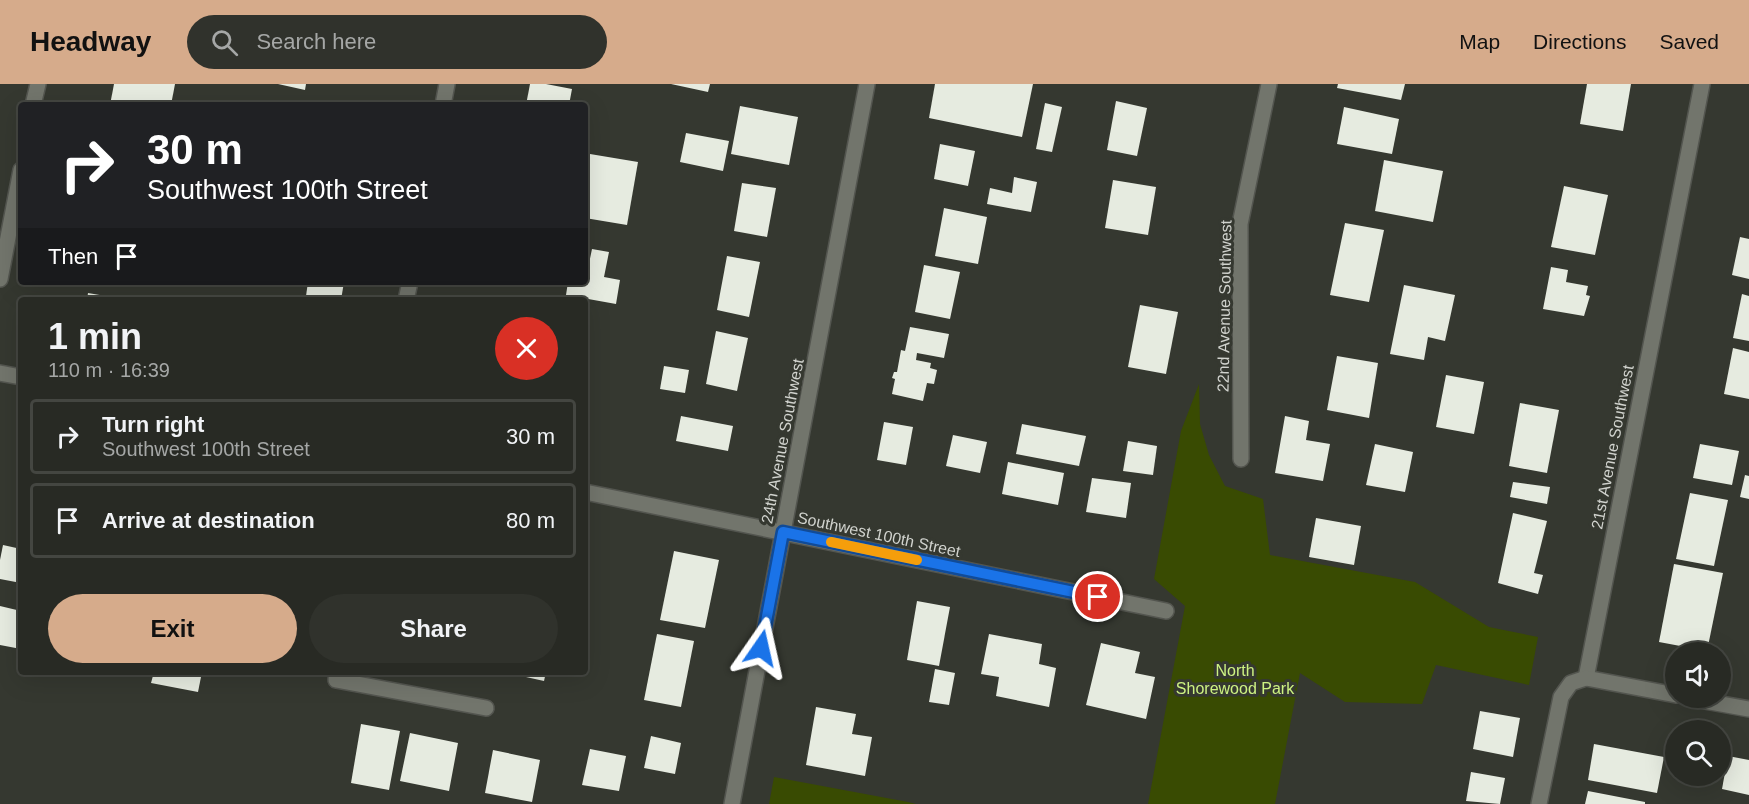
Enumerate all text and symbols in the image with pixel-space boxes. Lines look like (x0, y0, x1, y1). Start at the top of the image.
search box (187, 15, 607, 69)
text: Headway (30, 26, 151, 57)
icon: search (208, 26, 241, 59)
text: Search here (256, 29, 376, 54)
text: Map (1459, 30, 1500, 53)
text: Directions (1533, 30, 1626, 53)
text: Saved (1659, 30, 1719, 53)
icon: right (48, 126, 126, 204)
text: 30 m (147, 126, 243, 173)
text: Southwest 100th Street (147, 175, 428, 205)
street label: 22nd Avenue Southwest (1214, 219, 1235, 392)
icon: arrive (110, 240, 143, 273)
text: Then (48, 244, 98, 269)
text: 1 min (48, 316, 142, 357)
button: close (495, 317, 558, 380)
street label: 24th Avenue Southwest (758, 357, 807, 525)
text: 110 m · 16:39 (48, 359, 170, 381)
street label: 21st Avenue Southwest (1588, 363, 1637, 531)
text: Turn right (102, 412, 204, 437)
icon: right (51, 420, 84, 453)
text: 30 m (506, 424, 555, 449)
text: Southwest 100th Street (102, 438, 310, 460)
icon: arrive (51, 504, 84, 537)
text: Arrive at destination (102, 508, 315, 533)
text: 80 m (506, 508, 555, 533)
street label: Southwest 100th Street (796, 509, 963, 560)
pin (1072, 571, 1123, 622)
icon: arrive (1081, 580, 1114, 613)
button: Exit (48, 594, 297, 663)
button: Share (309, 594, 558, 663)
position arrow (729, 616, 793, 680)
map controls (1665, 642, 1731, 786)
button: sound (1665, 642, 1731, 708)
park label: North Shorewood Park (1176, 662, 1295, 697)
button: search (1665, 720, 1731, 786)

